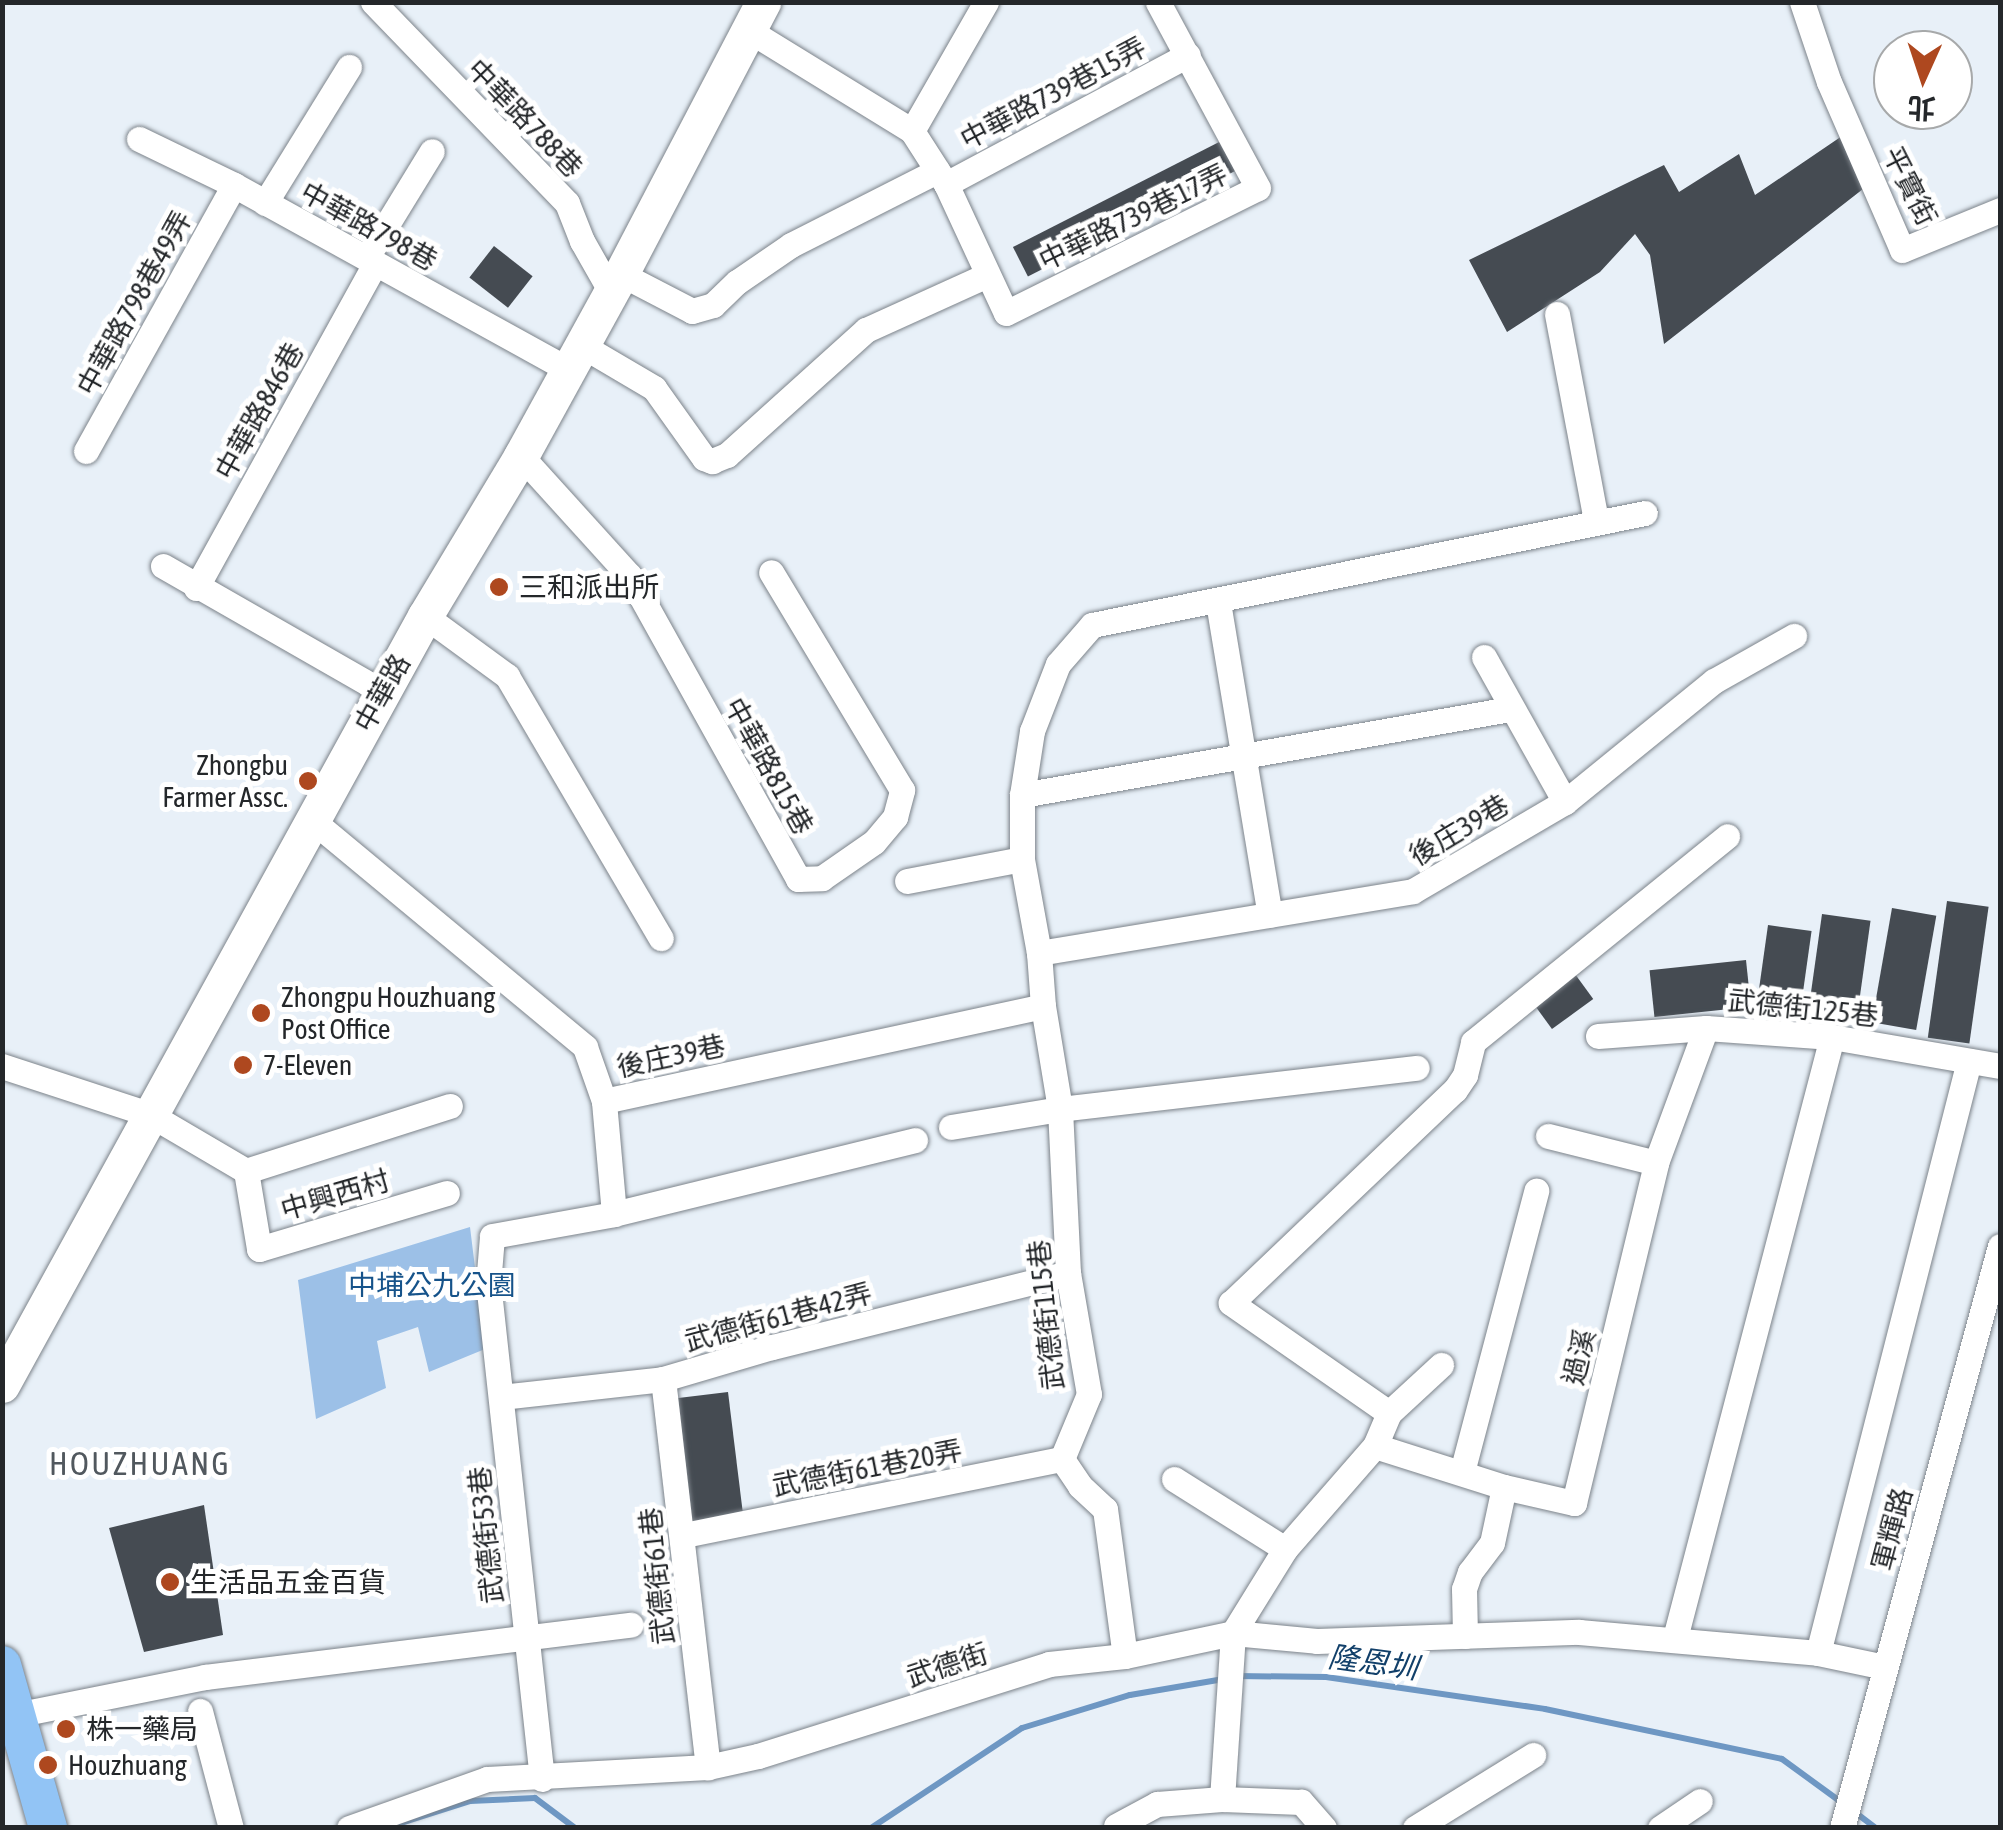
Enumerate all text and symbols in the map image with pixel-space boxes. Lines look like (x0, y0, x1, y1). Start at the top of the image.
street label: 中華路739巷15弄 (954, 30, 1152, 156)
north arrow (1873, 30, 1973, 130)
street label: 中華路788巷 (460, 52, 590, 184)
text: 北 (1907, 91, 1936, 125)
street label: 平實街 (1876, 141, 1944, 231)
street label: 中華路739巷17弄 (1033, 157, 1233, 277)
street label: 中華路798巷 (295, 175, 443, 277)
street label: 中華路798巷49弄 (69, 205, 199, 401)
street label: 中華路846巷 (208, 337, 310, 485)
place label: 三和派出所 (519, 570, 659, 604)
marker: 三和派出所 (488, 576, 510, 598)
street label: 中華路 (347, 648, 417, 738)
street label: 中華路815巷 (718, 692, 820, 840)
place label: Zhongbu Farmer Assc. (162, 748, 288, 814)
marker: Zhongbu Farmer Assc. (297, 770, 319, 792)
street label: 後庄39巷 (1403, 787, 1515, 873)
place label: Zhongpu Houzhuang Post Office (281, 980, 495, 1046)
street label: 武德街125巷 (1726, 983, 1880, 1033)
marker: Zhongpu Houzhuang Post Office (250, 1002, 272, 1024)
street label: 後庄39巷 (614, 1028, 728, 1084)
place label: 7-Eleven (263, 1048, 352, 1082)
marker: 7-Eleven (232, 1054, 254, 1076)
street label: 中興西村 (277, 1163, 393, 1227)
street label: 武德街115巷 (1021, 1238, 1071, 1392)
park label: 中埔公九公園 (348, 1268, 516, 1302)
street label: 武德街61巷42弄 (681, 1276, 875, 1358)
street label: 過溪 (1556, 1326, 1602, 1388)
street label: 武德街61巷20弄 (769, 1433, 965, 1503)
district label: HOUZHUANG (49, 1445, 231, 1483)
street label: 武德街53巷 (462, 1464, 510, 1606)
street label: 軍輝路 (1865, 1484, 1919, 1574)
street label: 武德街61巷 (633, 1505, 681, 1647)
place label: 生活品五金百貨 (190, 1565, 386, 1599)
marker: 生活品五金百貨 (159, 1571, 181, 1593)
street label: 武德街 (902, 1636, 992, 1694)
water label: 隆恩圳 (1326, 1638, 1420, 1686)
place label: 株一藥局 (86, 1712, 198, 1746)
marker: 株一藥局 (55, 1718, 77, 1740)
place label: Houzhuang (68, 1748, 187, 1782)
marker: Houzhuang (37, 1754, 59, 1776)

